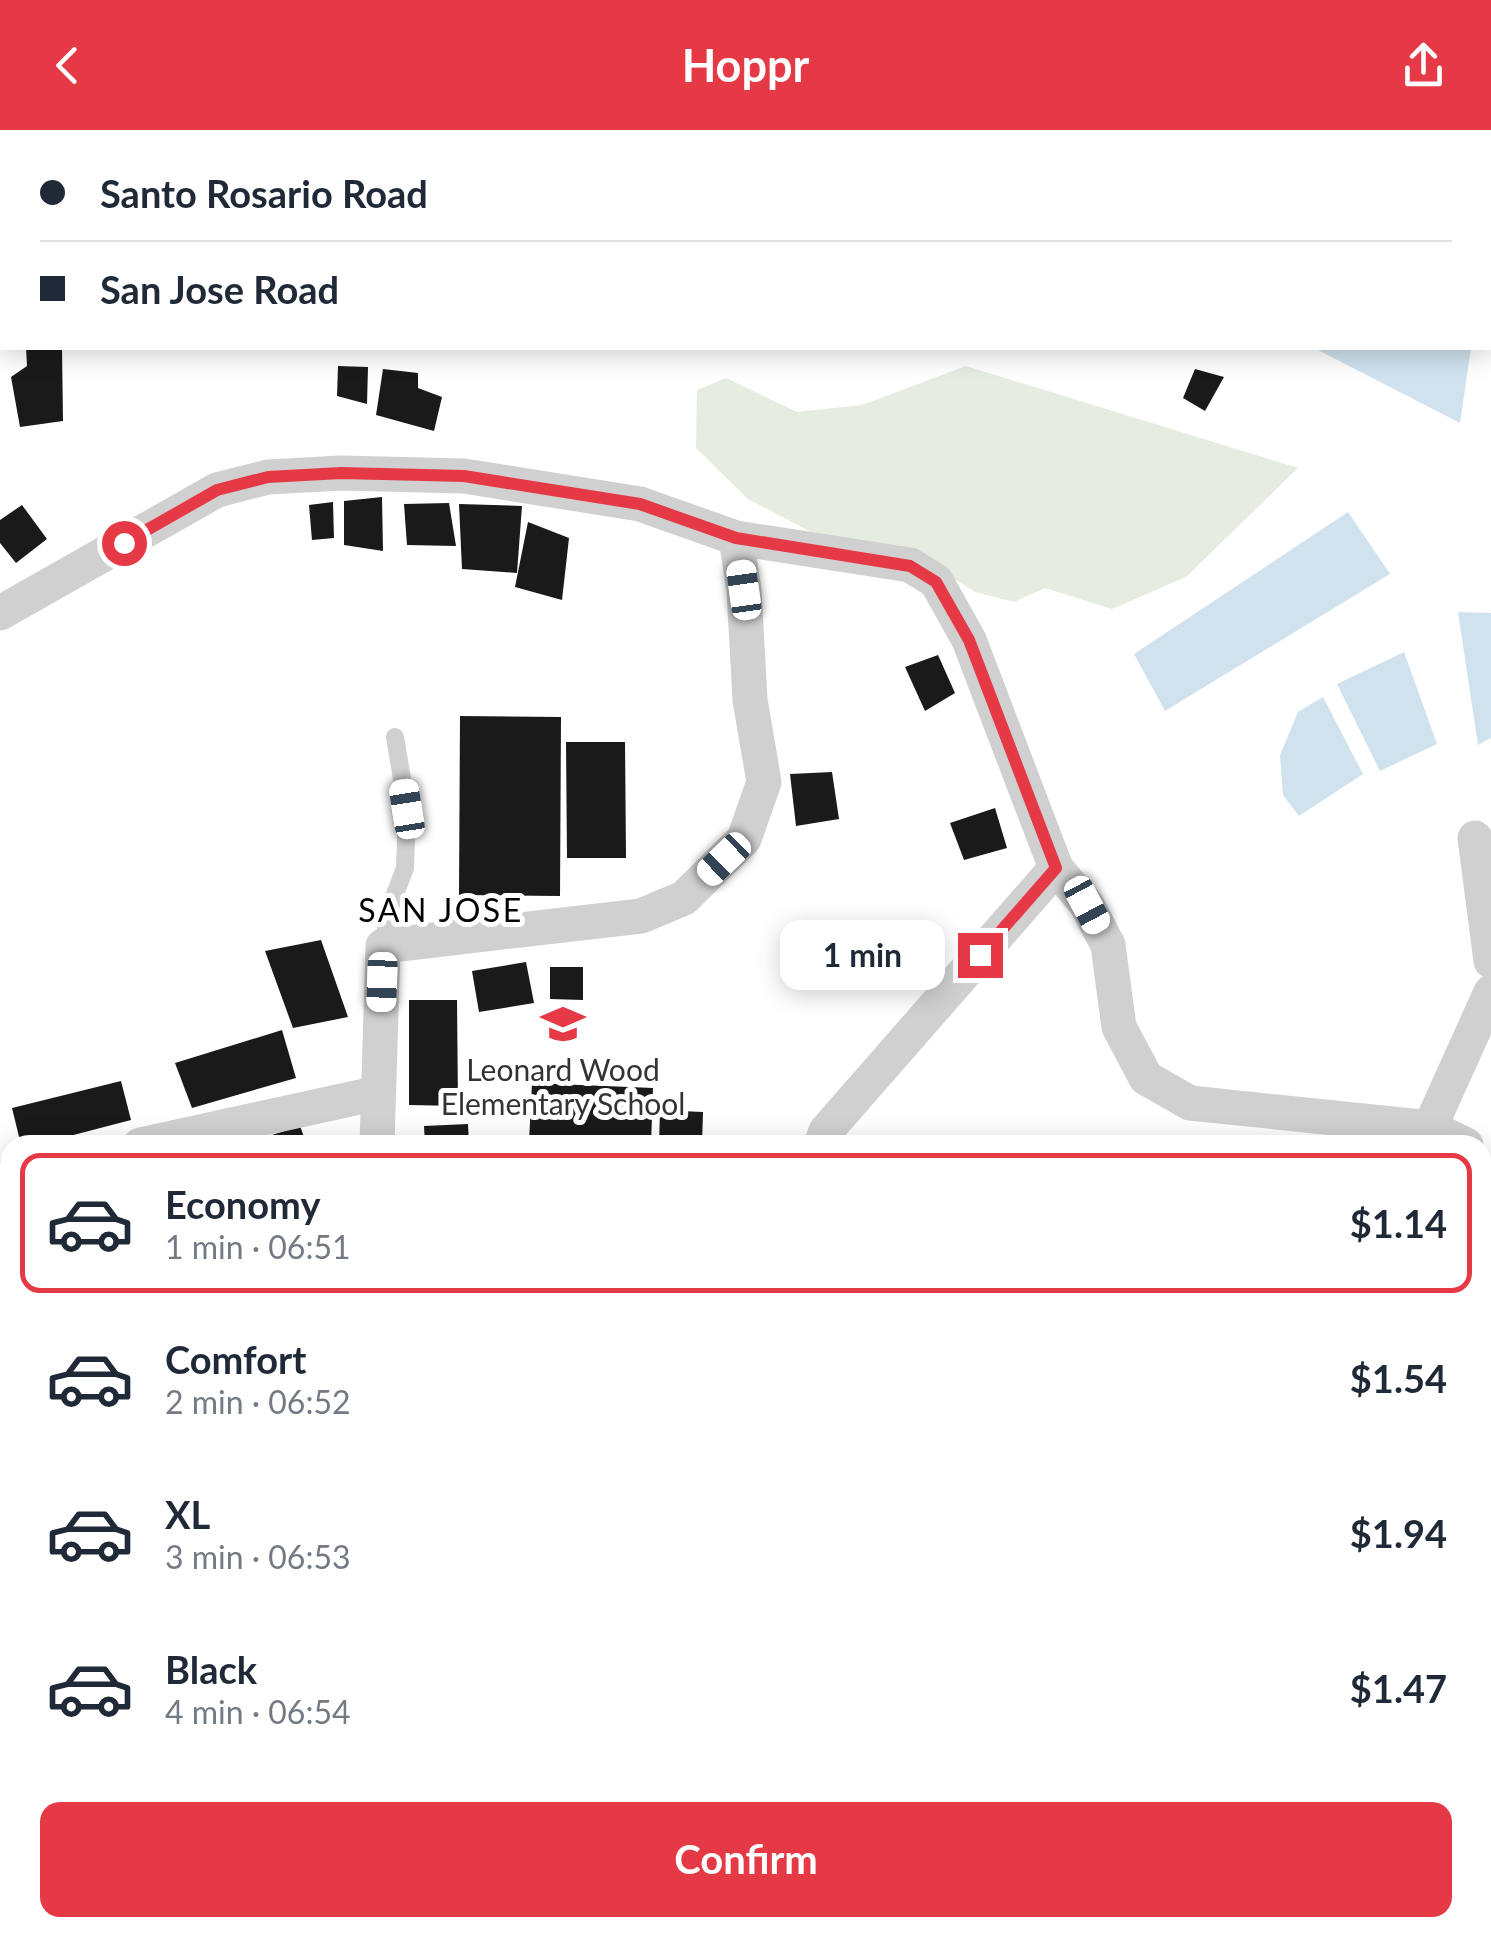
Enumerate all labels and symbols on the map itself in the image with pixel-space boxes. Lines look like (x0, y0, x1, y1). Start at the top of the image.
route start (102, 521, 147, 566)
car (725, 558, 763, 622)
car (387, 777, 427, 841)
car (692, 827, 756, 891)
car (1060, 871, 1114, 939)
district label: SAN JOSE (358, 890, 524, 929)
callout: 1 min (780, 920, 945, 990)
route end (958, 933, 1003, 978)
car (366, 951, 398, 1013)
school or university icon: Leonard Wood Elementary School (539, 1000, 587, 1048)
place label: Leonard Wood Elementary School (441, 1051, 685, 1121)

